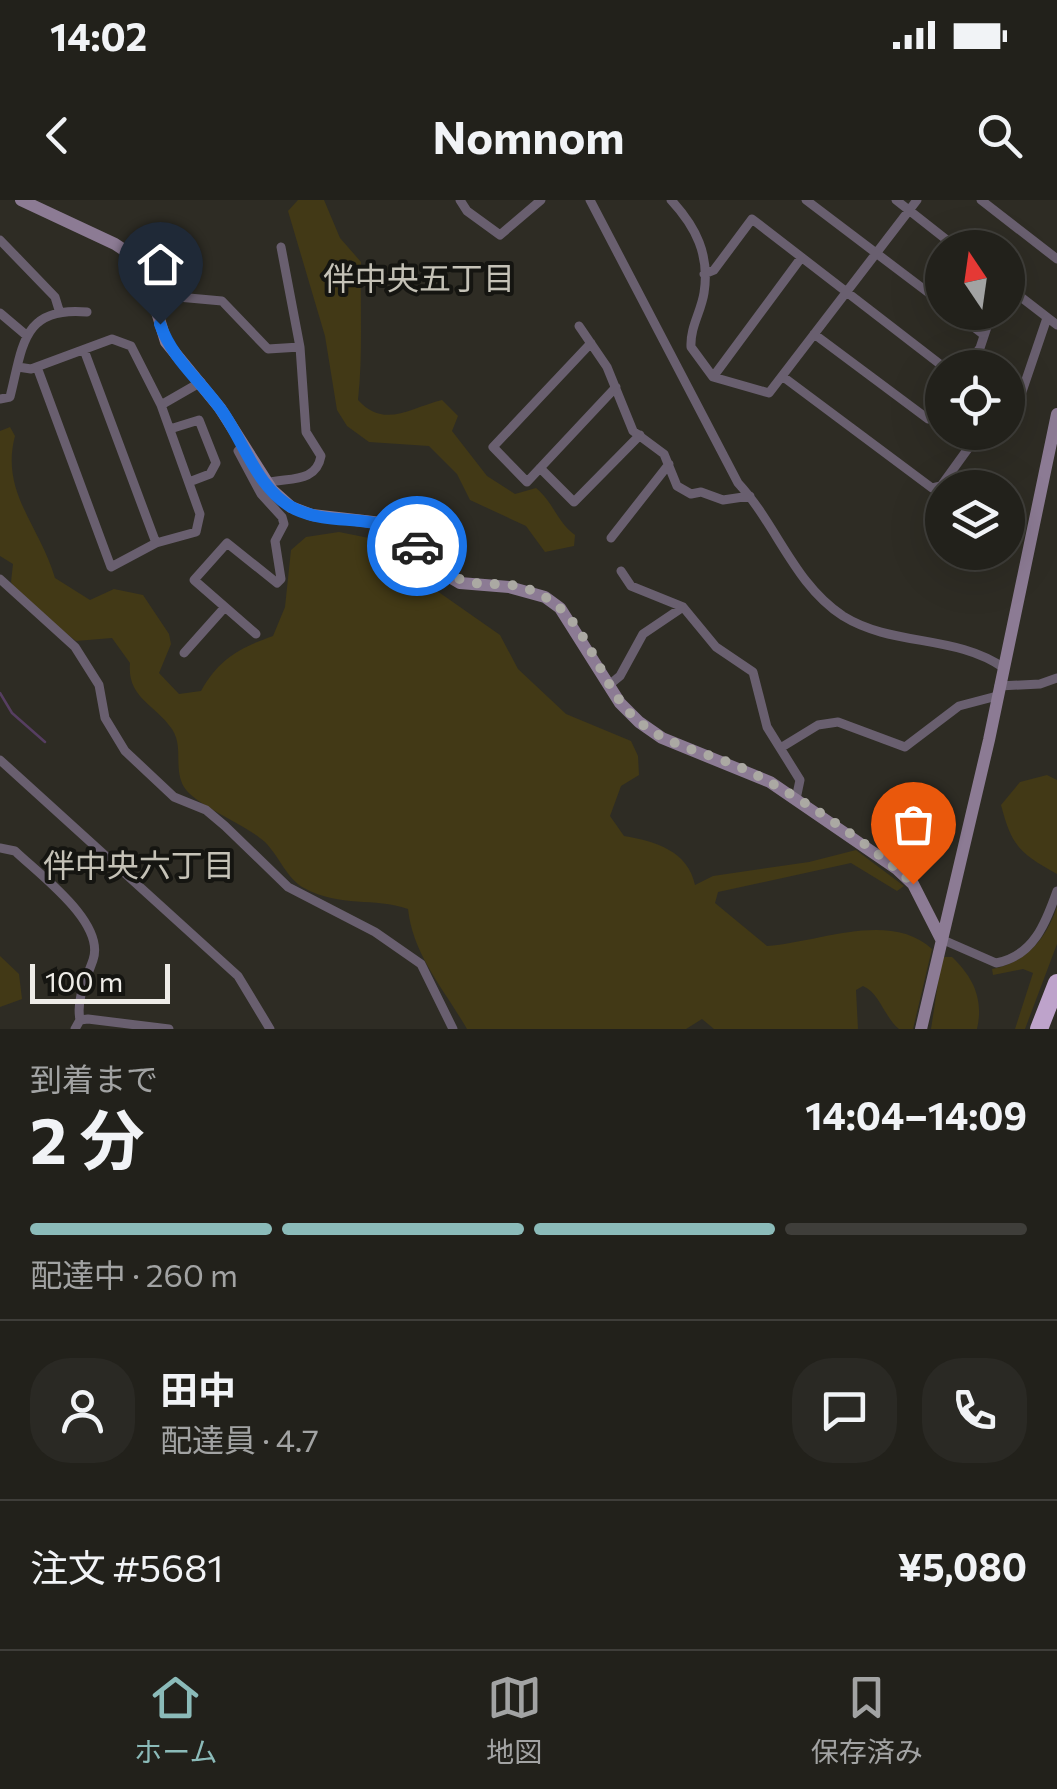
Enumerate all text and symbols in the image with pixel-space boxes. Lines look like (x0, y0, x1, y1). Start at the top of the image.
text: 14:02 (50, 12, 147, 59)
icon: back (30, 108, 85, 163)
text: Nomnom (432, 108, 625, 163)
icon: search (972, 108, 1027, 163)
pin (118, 222, 203, 325)
north arrow (925, 230, 1025, 330)
map controls (925, 230, 1025, 570)
icon: home (133, 237, 188, 292)
district label: 伴中央五丁目 (323, 257, 515, 297)
button: locate (925, 350, 1025, 450)
button: layers (925, 470, 1025, 570)
courier (367, 496, 467, 596)
icon: car (390, 519, 445, 574)
pin (871, 782, 956, 885)
icon: bag (886, 797, 941, 852)
district label: 伴中央六丁目 (43, 844, 235, 884)
scale bar (30, 959, 170, 1004)
text: 100 m (45, 964, 123, 998)
text: 到着まで (30, 1058, 158, 1098)
text: 14:04–14:09 (805, 1091, 1027, 1138)
text: 2 分 (30, 1098, 144, 1177)
text: 配達中 · 260 m (30, 1254, 238, 1294)
button: person (30, 1358, 135, 1463)
button: chat (792, 1358, 897, 1463)
button: phone (922, 1358, 1027, 1463)
text: 田中 (160, 1365, 236, 1412)
text: 配達員 · 4.7 (160, 1419, 319, 1459)
text: ¥5,080 (898, 1542, 1027, 1589)
text: 注文 #5681 (30, 1543, 223, 1590)
tab: ホーム (134, 1670, 217, 1770)
tab: 地図 (486, 1670, 542, 1770)
tab: 保存済み (811, 1670, 923, 1770)

